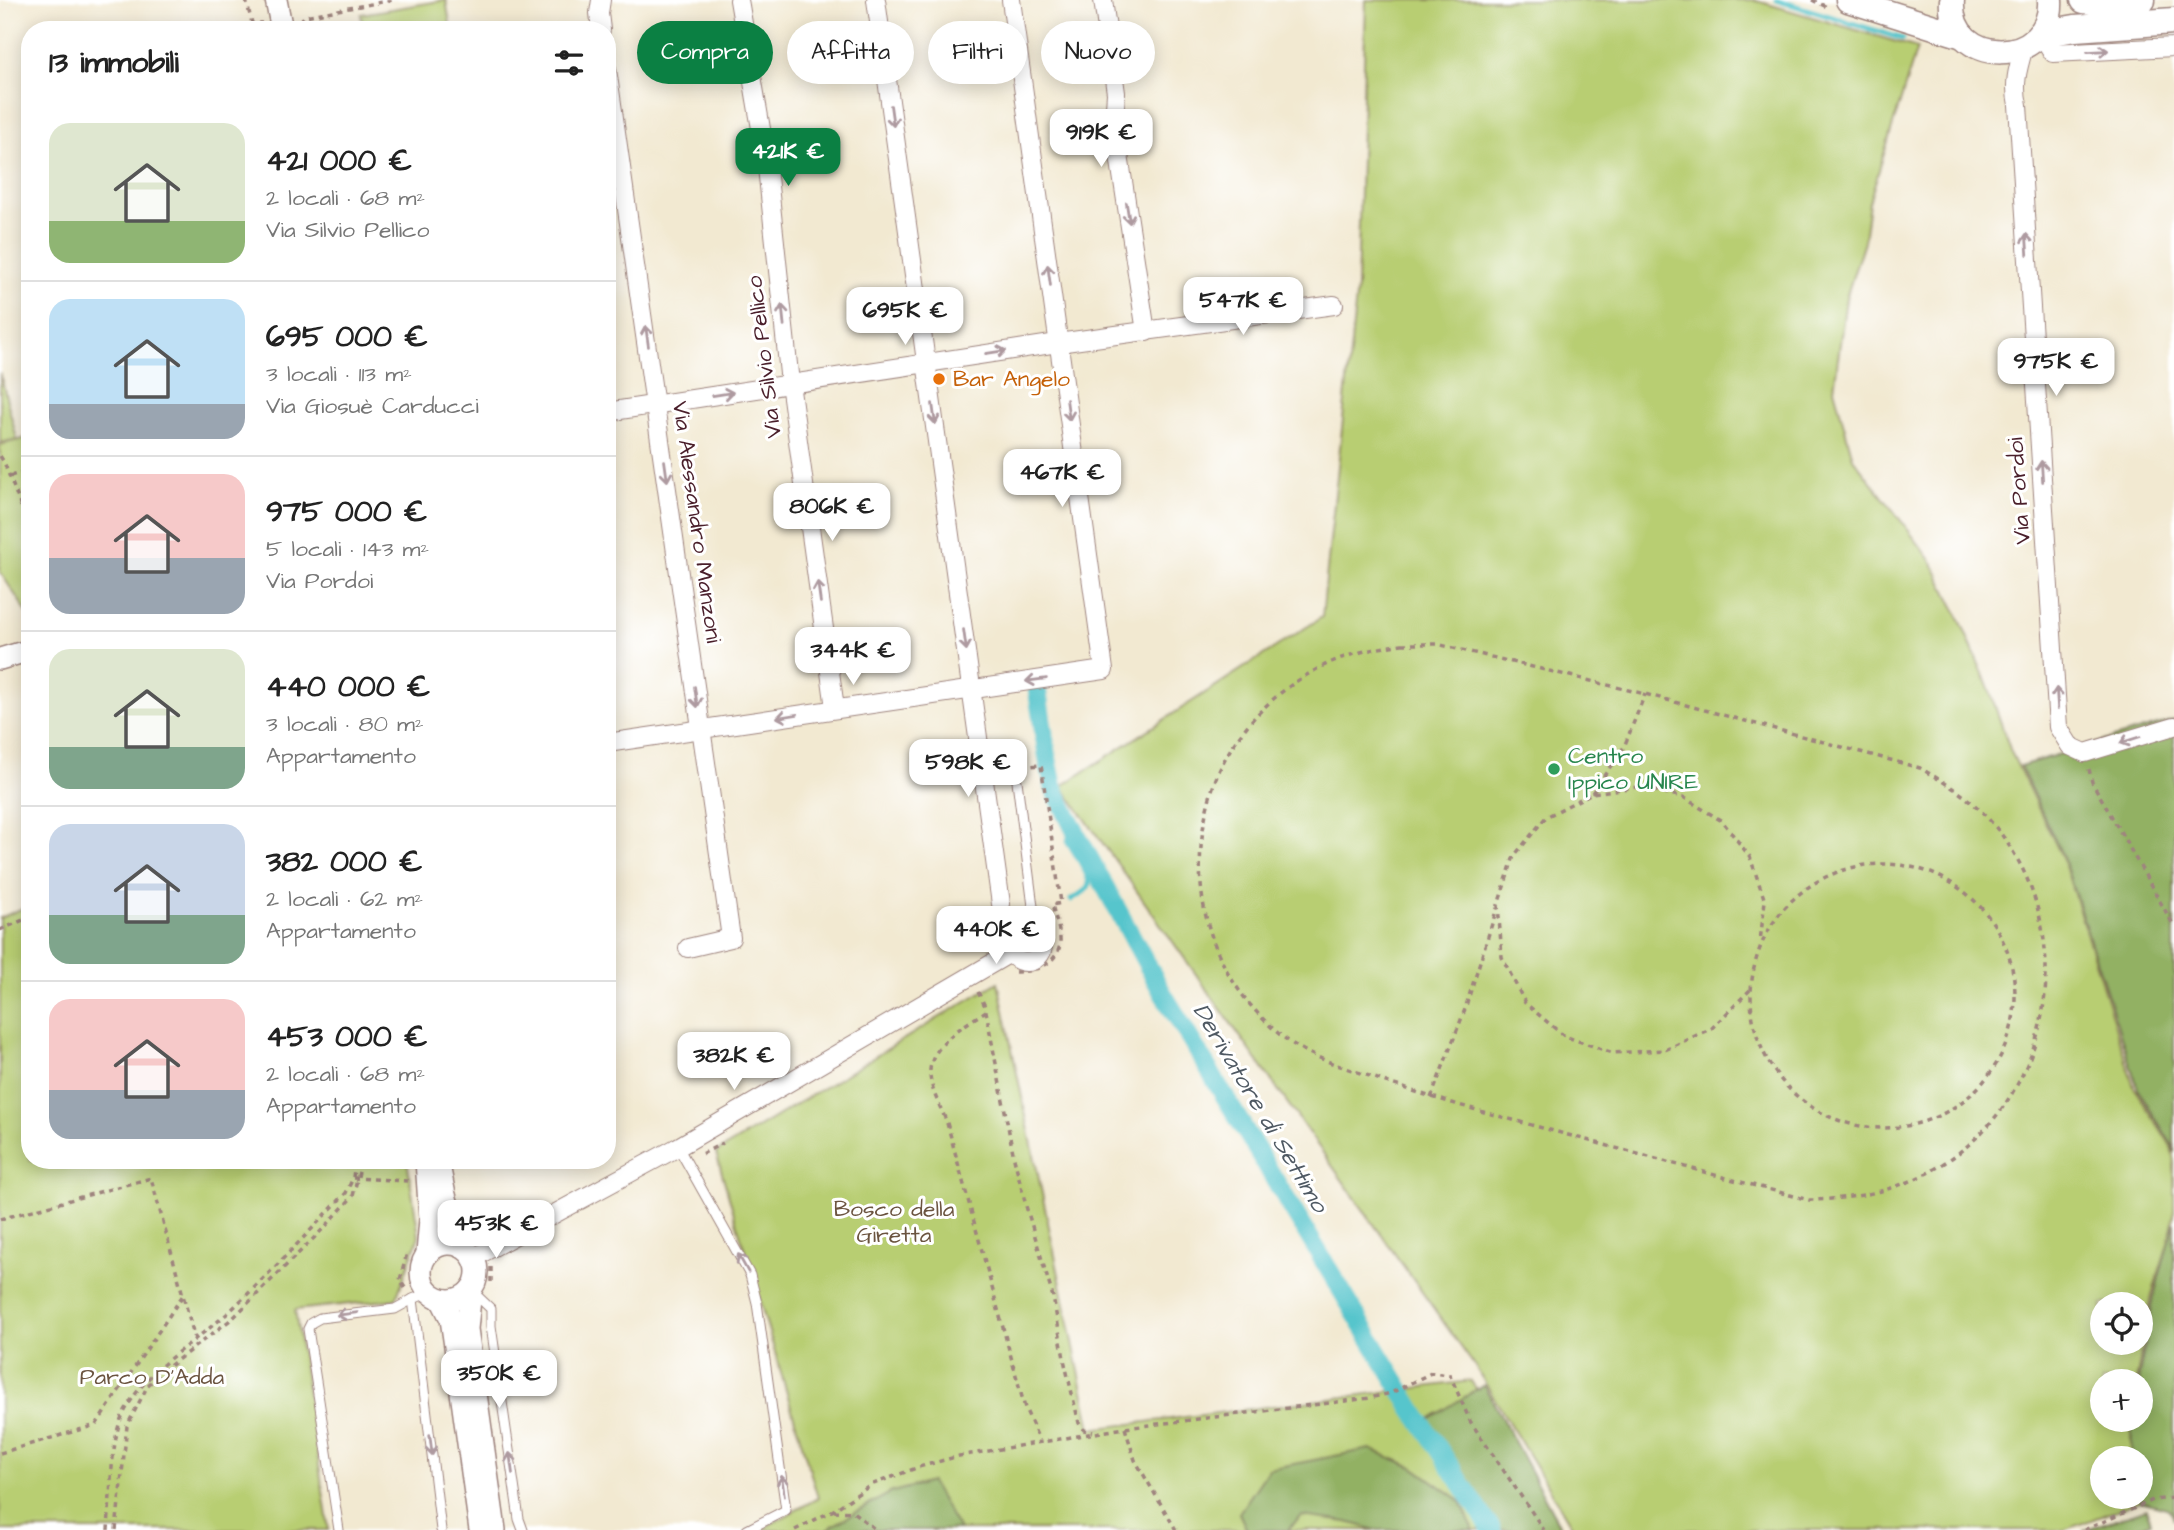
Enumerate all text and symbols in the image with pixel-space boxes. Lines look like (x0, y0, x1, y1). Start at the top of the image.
chip: Compra (637, 21, 773, 84)
chip: Affitta (787, 21, 914, 84)
chip: Filtri (928, 21, 1027, 84)
chip: Nuovo (1041, 21, 1155, 84)
text: 13 immobili (49, 42, 179, 84)
icon: filters (550, 44, 588, 82)
one-way arrow (2086, 44, 2109, 57)
one-way arrow (886, 104, 899, 127)
pin: 919K € (1044, 110, 1158, 169)
text: 919K € (1066, 116, 1136, 148)
pin: 421K € (731, 128, 845, 188)
text: 421K € (751, 135, 825, 167)
text: 421 000 € (266, 140, 412, 182)
icon: home (105, 151, 189, 235)
text: 2 locali · 68 m² (266, 182, 425, 214)
one-way arrow (1122, 201, 1135, 224)
text: Via Silvio Pellico (266, 214, 430, 246)
one-way arrow (2020, 233, 2033, 256)
one-way arrow (1042, 264, 1055, 287)
street label: Via Silvio Pellico (738, 274, 790, 440)
pin: 547K € (1186, 278, 1300, 337)
text: 547K € (1199, 284, 1287, 316)
pin: 695K € (848, 288, 962, 347)
text: 695K € (862, 294, 948, 326)
one-way arrow (776, 304, 789, 327)
text: 695 000 € (266, 316, 428, 358)
one-way arrow (640, 325, 653, 348)
icon: home (105, 327, 189, 411)
pin: 975K € (1999, 338, 2113, 398)
one-way arrow (985, 345, 1007, 358)
text: 975K € (2014, 345, 2098, 377)
text: 3 locali · 113 m² (266, 358, 412, 390)
place label: Bar Angelo (953, 363, 1070, 396)
marker: Bar Angelo (931, 371, 947, 387)
one-way arrow (711, 387, 734, 400)
text: Via Giosuè Carducci (266, 390, 479, 422)
street label: Via Alessandro Manzoni (664, 399, 730, 646)
one-way arrow (1061, 399, 1074, 421)
one-way arrow (927, 402, 940, 425)
street label: Via Pordoi (1999, 436, 2039, 546)
pin: 467K € (1005, 449, 1119, 509)
text: 467K € (1019, 456, 1105, 488)
one-way arrow (659, 459, 672, 482)
one-way arrow (2035, 460, 2048, 483)
pin: 806K € (775, 484, 889, 543)
text: 806K € (789, 490, 875, 522)
text: 975 000 € (266, 491, 427, 533)
icon: home (105, 502, 189, 586)
text: 5 locali · 143 m² (266, 533, 429, 565)
text: Via Pordoi (266, 565, 373, 597)
one-way arrow (813, 581, 826, 604)
pin: 344K € (796, 628, 910, 687)
one-way arrow (959, 628, 972, 650)
text: 344K € (811, 634, 895, 666)
text: 440 000 € (266, 666, 430, 708)
one-way arrow (1025, 673, 1048, 686)
icon: home (105, 677, 189, 761)
one-way arrow (690, 685, 703, 708)
one-way arrow (2050, 687, 2063, 710)
text: 3 locali · 80 m² (266, 708, 424, 740)
one-way arrow (776, 710, 799, 723)
one-way arrow (2119, 734, 2141, 747)
text: Appartamento (266, 740, 416, 772)
pin: 598K € (911, 740, 1025, 799)
place label: Centro Ippico UNIRE (1568, 740, 1698, 798)
text: 598K € (925, 746, 1011, 778)
marker: Centro Ippico UNIRE (1546, 761, 1562, 777)
text: 382 000 € (266, 841, 423, 883)
icon: home (105, 852, 189, 936)
text: 2 locali · 62 m² (266, 883, 423, 915)
pin: 440K € (939, 906, 1053, 966)
text: 440K € (952, 913, 1040, 945)
text: Appartamento (266, 915, 416, 947)
water label: Derivatore di Settimo (1184, 997, 1337, 1220)
text: 453 000 € (266, 1016, 428, 1058)
icon: home (105, 1027, 189, 1111)
pin: 382K € (677, 1032, 791, 1092)
text: 382K € (693, 1039, 775, 1071)
text: 2 locali · 68 m² (266, 1058, 425, 1090)
text: Appartamento (266, 1090, 416, 1122)
park label: Bosco della Giretta (834, 1193, 955, 1251)
pin: 453K € (439, 1200, 553, 1260)
text: 453K € (453, 1207, 539, 1239)
one-way arrow (736, 1253, 749, 1274)
map controls (2090, 1292, 2153, 1509)
button: locate (2090, 1292, 2153, 1355)
one-way arrow (336, 1308, 359, 1321)
pin: 350K € (442, 1350, 556, 1410)
text: 350K € (457, 1357, 541, 1389)
park label: Parco D'Adda (80, 1361, 225, 1393)
button: + (2090, 1369, 2153, 1432)
one-way arrow (425, 1434, 438, 1456)
button: − (2090, 1446, 2153, 1509)
one-way arrow (504, 1452, 517, 1475)
one-way arrow (776, 1475, 789, 1498)

